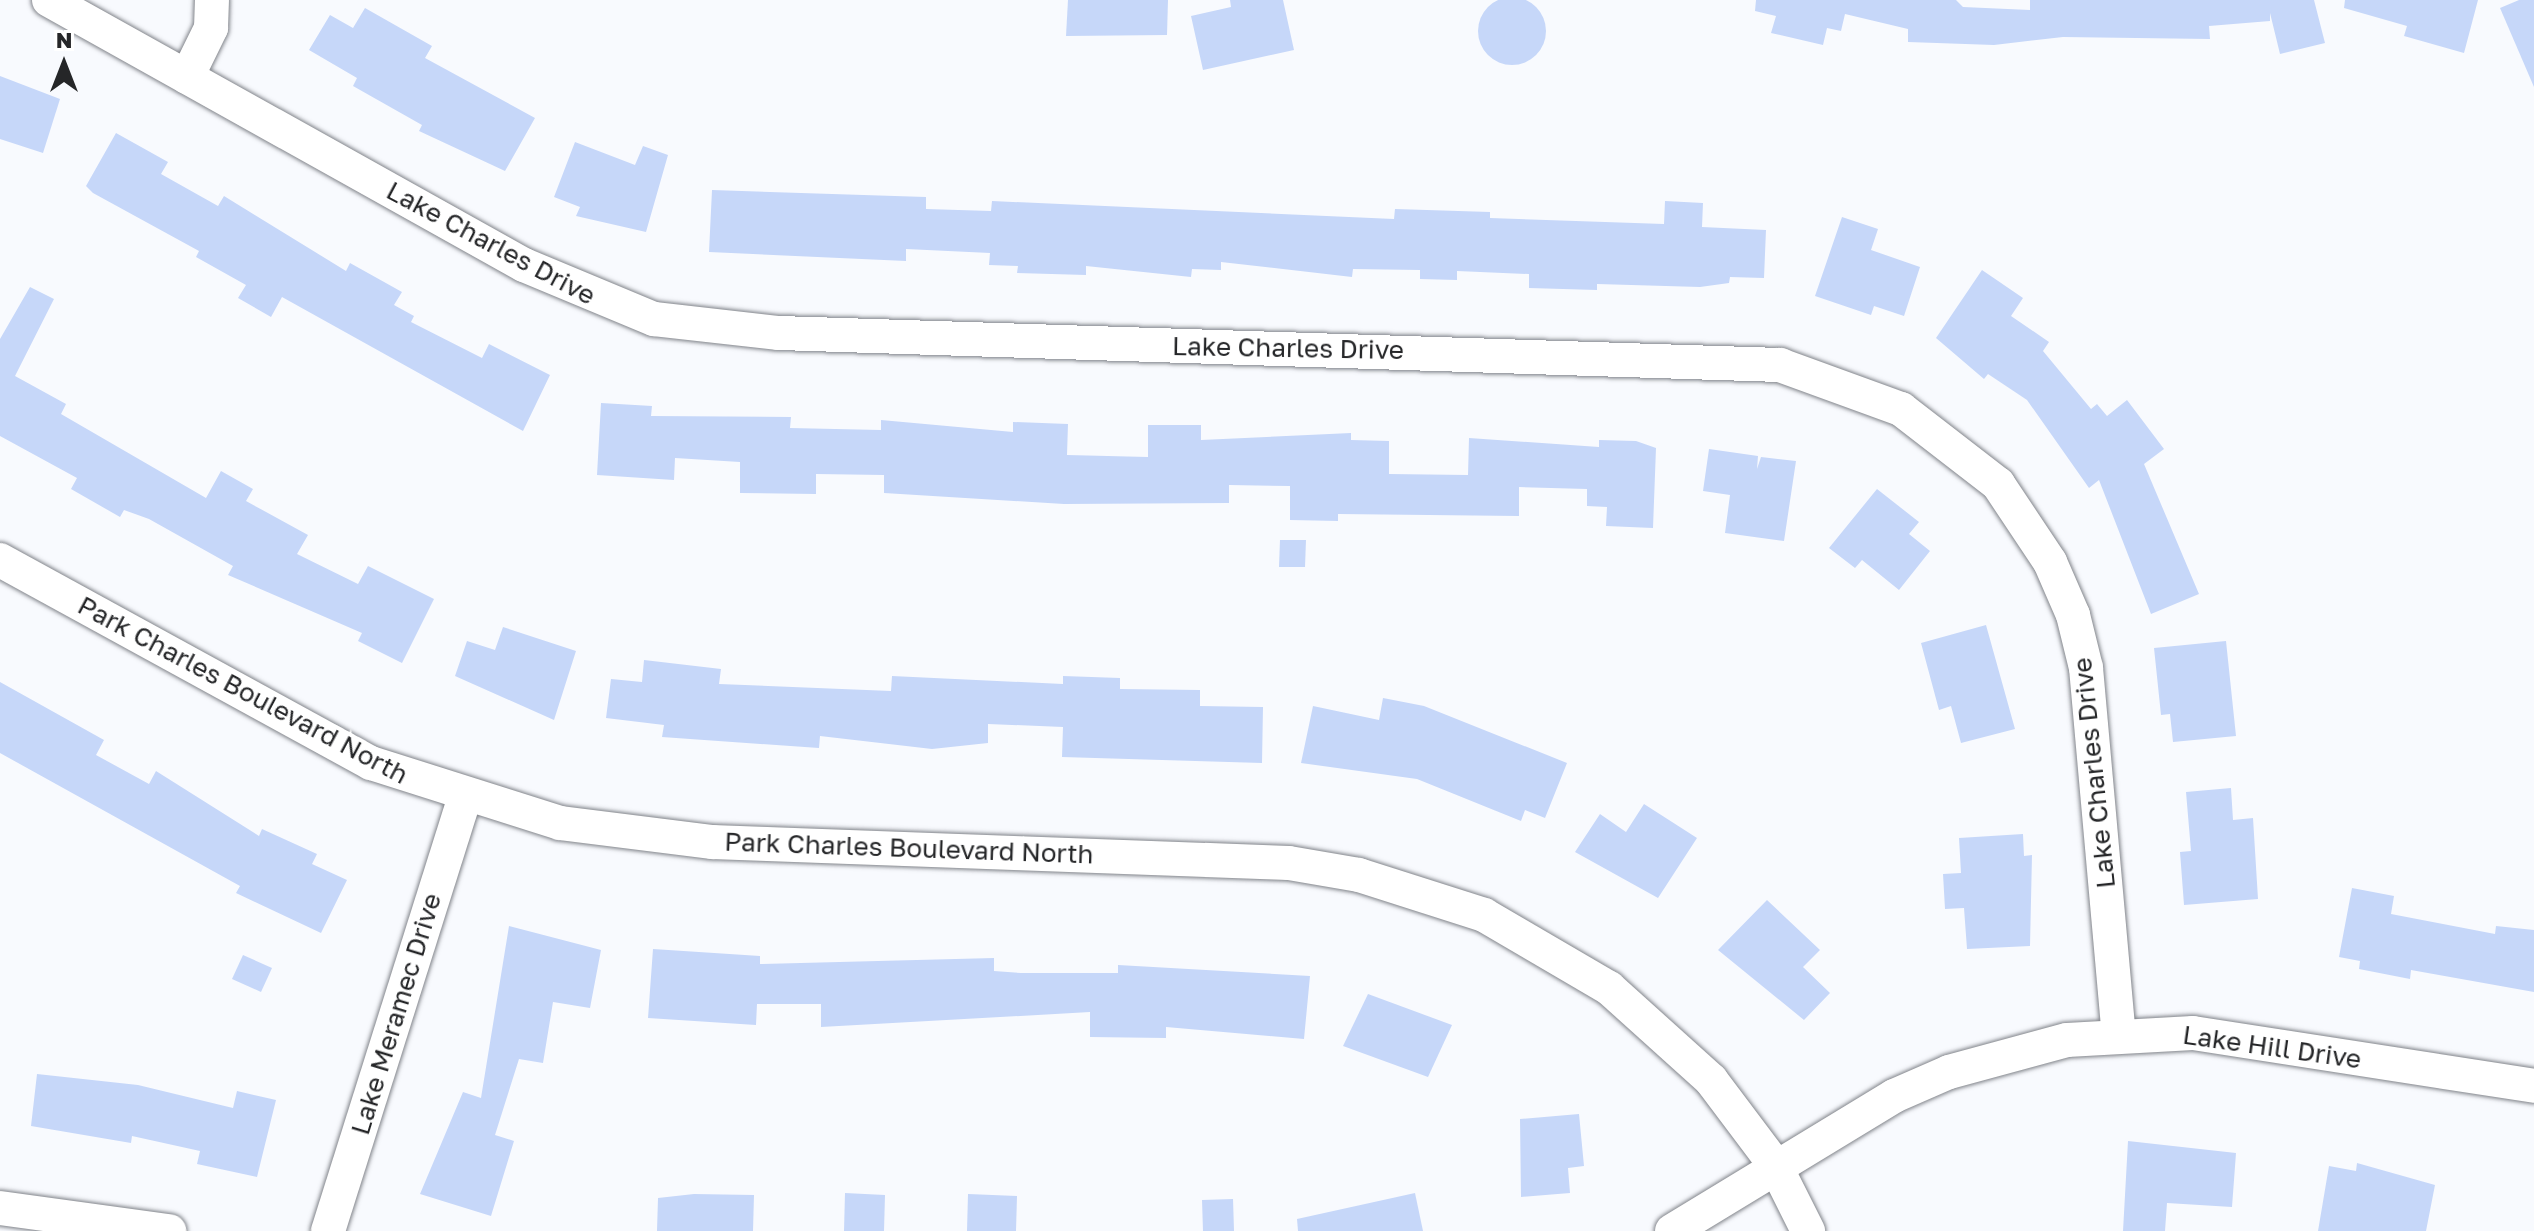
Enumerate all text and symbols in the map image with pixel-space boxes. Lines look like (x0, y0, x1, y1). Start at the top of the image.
north arrow (24, 24, 104, 104)
text: N (56, 26, 72, 53)
street label: Lake Charles Drive (381, 175, 601, 311)
street label: Lake Charles Drive (1172, 330, 1404, 366)
street label: Park Charles Boulevard North (73, 590, 413, 790)
street label: Lake Charles Drive (2066, 656, 2122, 890)
street label: Park Charles Boulevard North (724, 826, 1094, 870)
street label: Lake Meramec Drive (344, 890, 448, 1138)
street label: Lake Hill Drive (2181, 1019, 2363, 1075)

